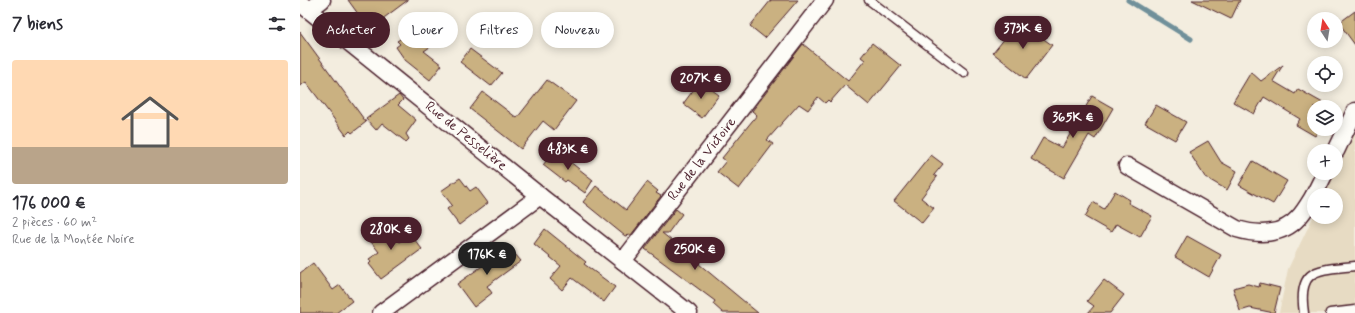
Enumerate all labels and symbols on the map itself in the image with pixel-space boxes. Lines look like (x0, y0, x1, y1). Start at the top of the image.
north arrow (1307, 12, 1343, 48)
pin: 373K € (990, 16, 1056, 50)
pin: 207K € (668, 66, 734, 100)
street label: Rue de Pesselière (421, 97, 511, 175)
pin: 365K € (1040, 105, 1106, 139)
street label: Rue de la Victoire (664, 113, 741, 204)
pin: 483K € (535, 137, 601, 171)
pin: 280K € (358, 217, 424, 251)
pin: 250K € (662, 237, 728, 271)
pin: 176K € (454, 242, 520, 276)

